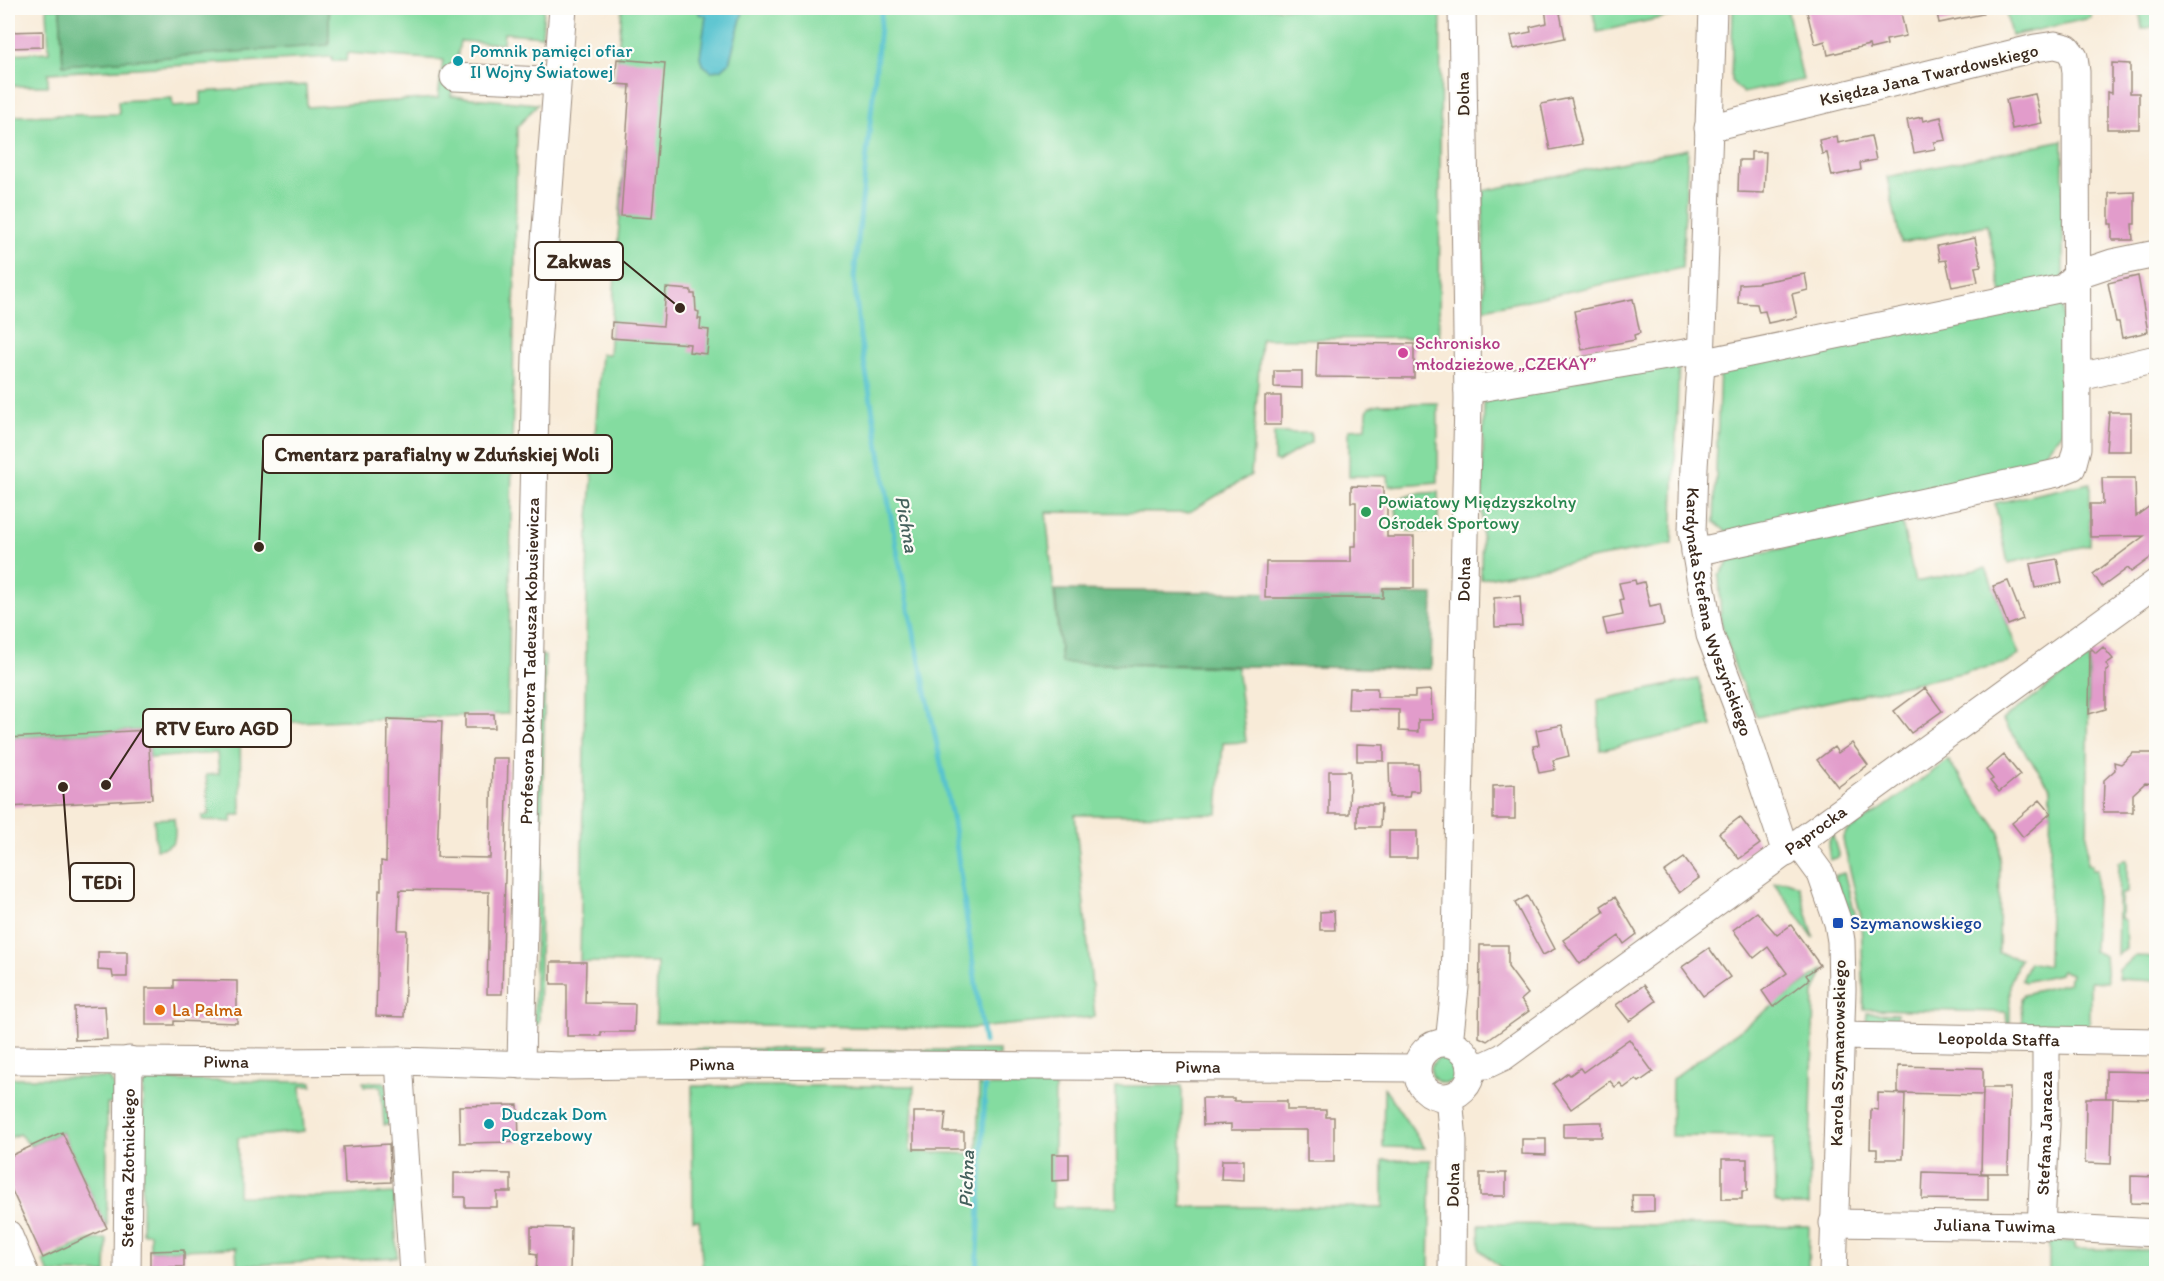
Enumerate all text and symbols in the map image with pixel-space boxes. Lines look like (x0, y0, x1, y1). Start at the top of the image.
street label: Księdza Jana Twardowskiego (1817, 39, 2041, 111)
place label: Pomnik pamięci ofiar II Wojny Światowej (470, 40, 633, 83)
marker: Pomnik pamięci ofiar II Wojny Światowej (451, 54, 465, 68)
street label: Dolna (1452, 71, 1474, 117)
callout: Zakwas (535, 242, 623, 280)
text: Zakwas (547, 249, 611, 273)
place label: Schronisko młodzieżowe „CZEKAY” (1415, 332, 1597, 375)
marker: Schronisko młodzieżowe „CZEKAY” (1396, 346, 1410, 360)
callout: Cmentarz parafialny w Zduńskiej Woli (263, 435, 612, 473)
text: Cmentarz parafialny w Zduńskiej Woli (275, 442, 599, 467)
street label: Kardynała Stefana Wyszyńskiego (1681, 487, 1757, 739)
place label: Powiatowy Międzyszkolny Ośrodek Sportowy (1378, 491, 1577, 534)
water label: Pichna (890, 494, 924, 555)
street label: Profesora Doktora Tadeusza Kobusiewicza (515, 497, 544, 825)
marker: Powiatowy Międzyszkolny Ośrodek Sportowy (1359, 505, 1373, 519)
street label: Dolna (1453, 557, 1476, 602)
callout: RTV Euro AGD (143, 709, 291, 747)
text: RTV Euro AGD (155, 716, 279, 740)
street label: Paprocka (1780, 800, 1852, 860)
callout: TEDi (70, 863, 134, 901)
text: TEDi (81, 870, 122, 894)
place label: Szymanowskiego (1850, 912, 1982, 934)
marker: Szymanowskiego (1831, 916, 1845, 930)
street label: Karola Szymanowskiego (1825, 959, 1851, 1147)
place label: La Palma (172, 999, 243, 1021)
marker: La Palma (153, 1003, 167, 1017)
street label: Leopolda Staffa (1938, 1027, 2061, 1051)
street label: Piwna (203, 1050, 249, 1073)
street label: Piwna (689, 1053, 735, 1075)
street label: Piwna (1175, 1056, 1221, 1078)
street label: Stefana Jaracza (2032, 1070, 2057, 1196)
street label: Stefana Złotnickiego (116, 1088, 140, 1248)
place label: Dudczak Dom Pogrzebowy (501, 1103, 608, 1146)
marker: Dudczak Dom Pogrzebowy (482, 1117, 496, 1131)
water label: Pichna (953, 1149, 979, 1208)
street label: Dolna (1442, 1162, 1464, 1208)
street label: Juliana Tuwima (1934, 1214, 2057, 1238)

